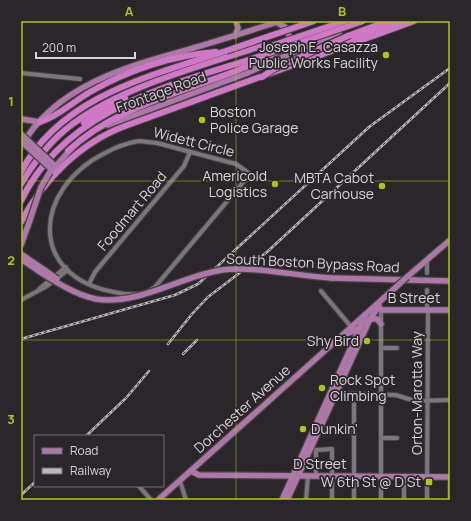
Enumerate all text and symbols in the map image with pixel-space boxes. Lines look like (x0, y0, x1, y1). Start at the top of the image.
text: A (125, 2, 134, 20)
text: B (338, 2, 346, 20)
scale bar (36, 34, 135, 60)
place label: Joseph E. Casazza Public Works Facility (249, 37, 379, 72)
text: 200 m (42, 39, 76, 56)
marker: Joseph E. Casazza Public Works Facility (381, 50, 391, 60)
street label: Frontage Road (113, 66, 208, 117)
text: 1 (8, 92, 14, 110)
place label: Boston Police Garage (210, 102, 298, 137)
marker: Boston Police Garage (197, 115, 207, 125)
street label: Widett Circle (152, 122, 237, 161)
place label: Americold Logistics (202, 166, 267, 201)
street label: Foodmart Road (93, 167, 170, 254)
place label: MBTA Cabot Carhouse (294, 168, 374, 203)
marker: Americold Logistics (270, 179, 280, 189)
marker: MBTA Cabot Carhouse (377, 181, 387, 191)
street label: South Boston Bypass Road (226, 248, 400, 277)
text: 2 (7, 251, 15, 269)
street label: B Street (388, 288, 441, 307)
street label: Orton-Marotta Way (407, 330, 426, 455)
place label: Shy Bird (307, 331, 359, 350)
marker: Shy Bird (362, 336, 372, 346)
street label: Dorchester Avenue (189, 360, 294, 457)
place label: Rock Spot Climbing (330, 370, 396, 405)
marker: Rock Spot Climbing (317, 383, 327, 393)
text: 3 (7, 410, 15, 428)
place label: Dunkin' (311, 419, 358, 438)
marker: Dunkin' (298, 424, 308, 434)
legend (34, 435, 164, 487)
text: Road (70, 442, 98, 459)
street label: D Street (293, 454, 347, 473)
text: Railway (70, 462, 112, 479)
place label: W 6th St @ D St (321, 472, 421, 491)
marker: W 6th St @ D St (424, 477, 434, 487)

